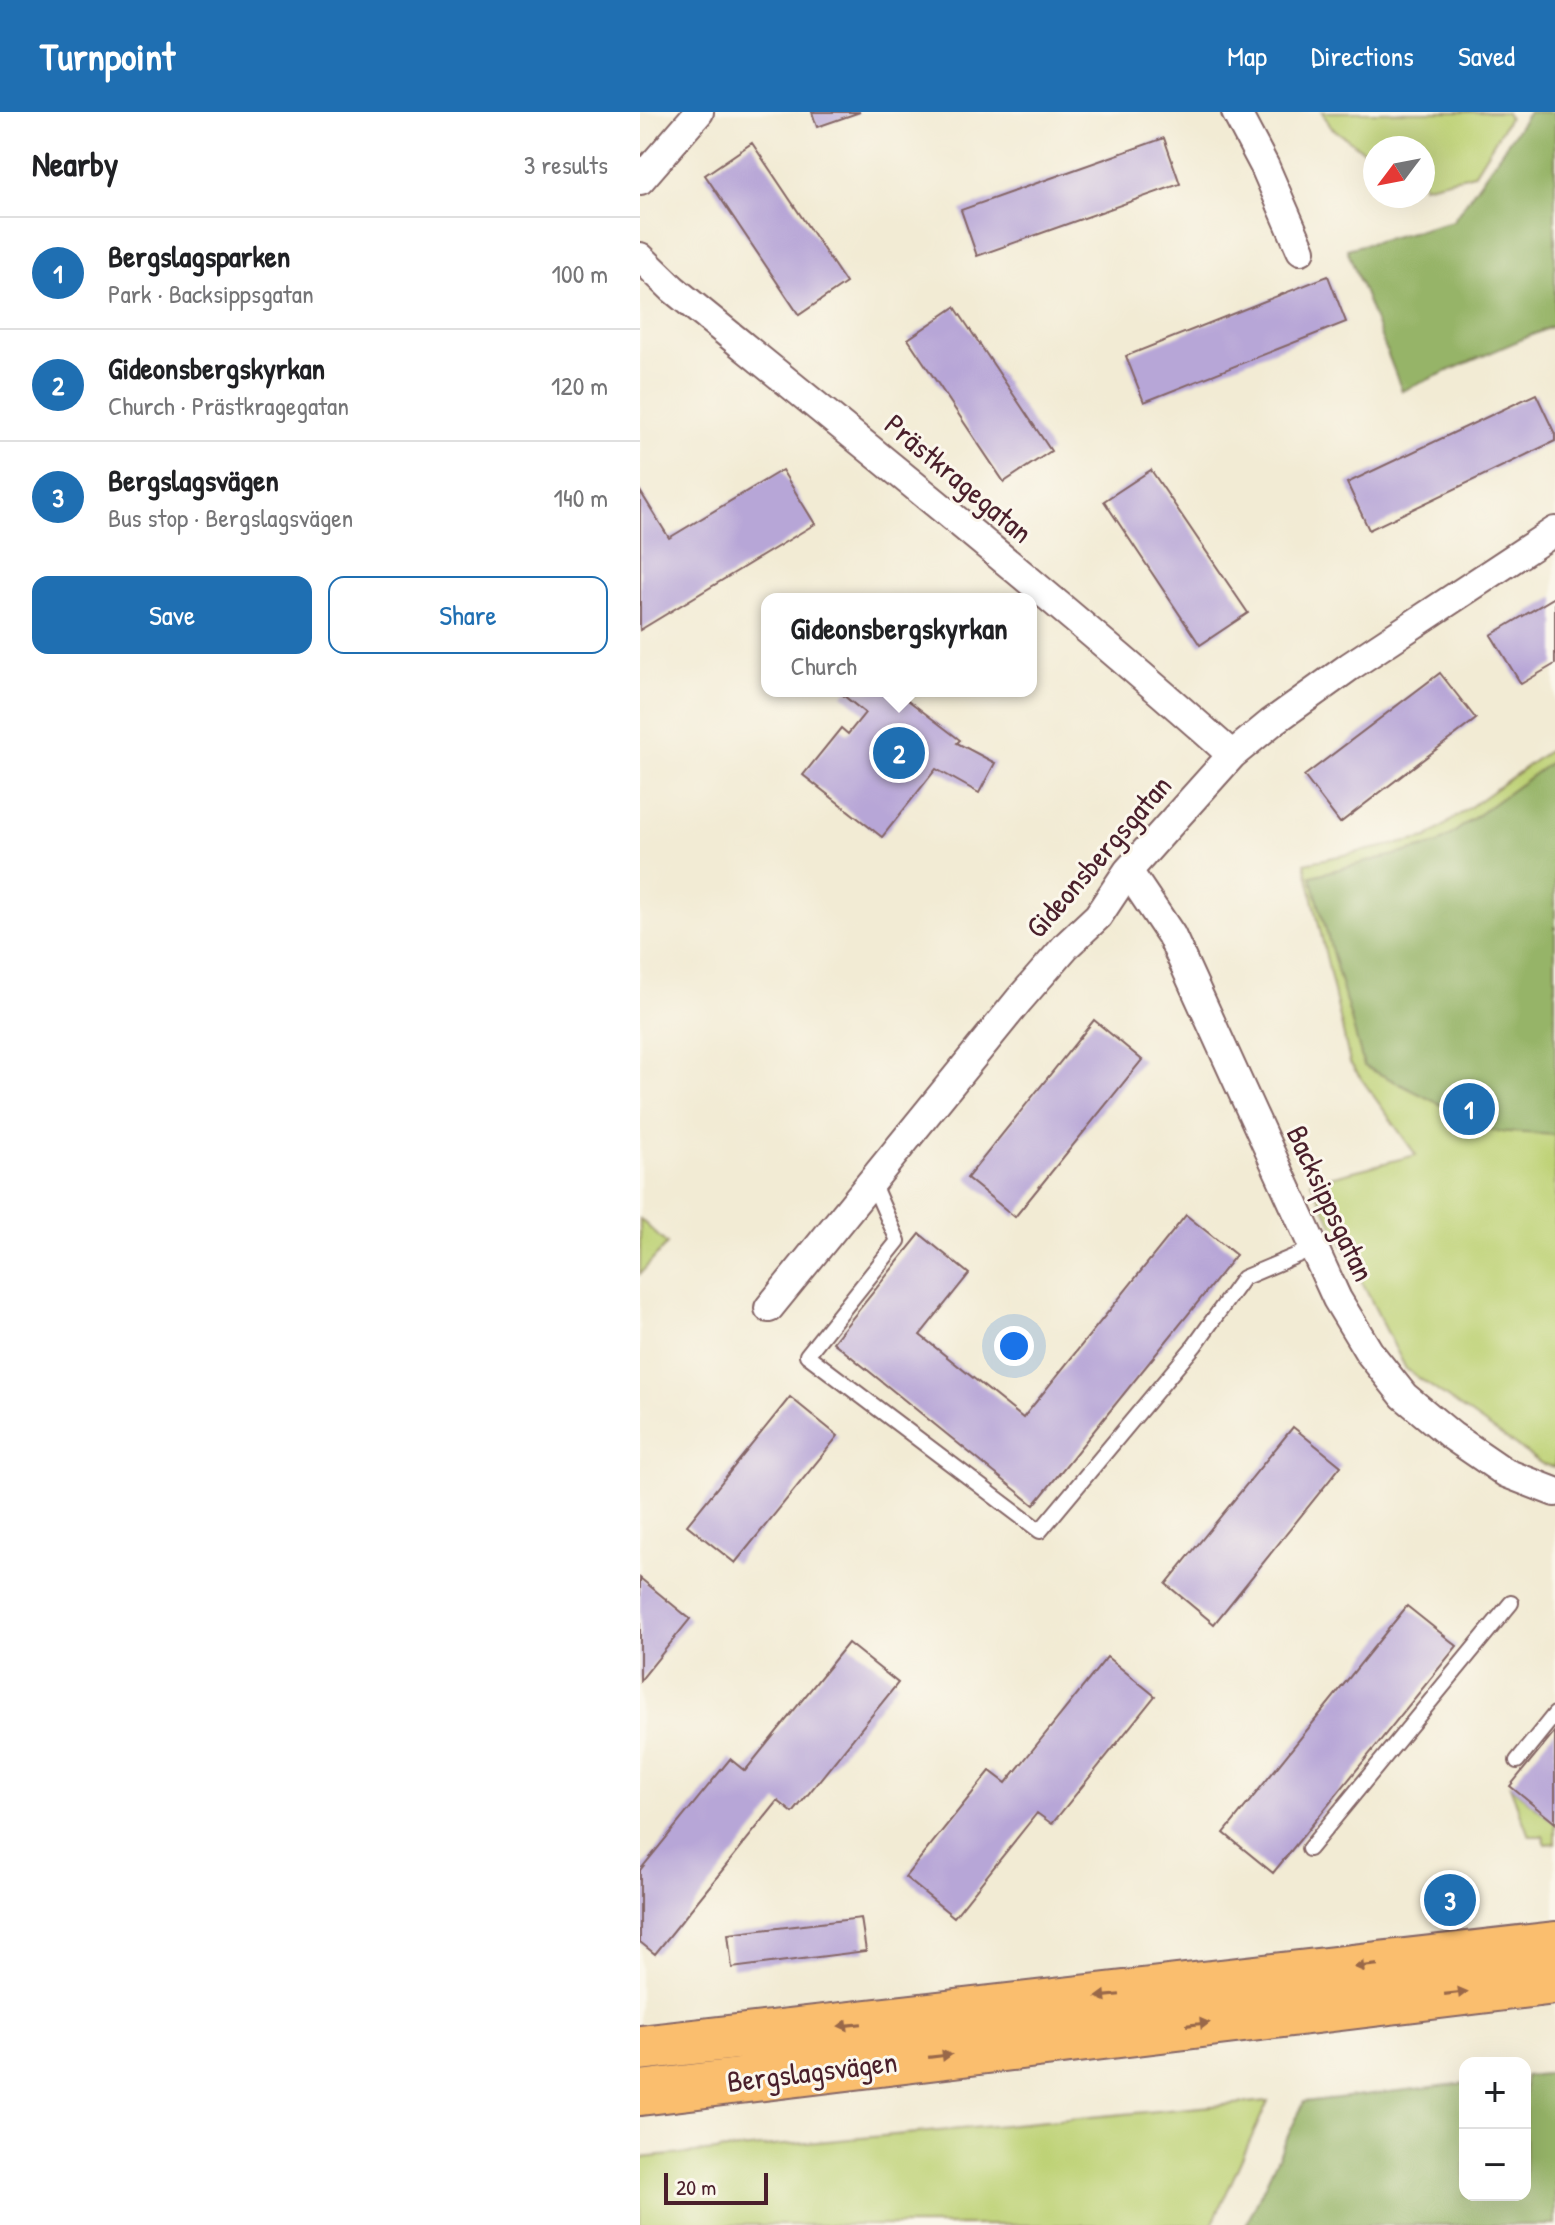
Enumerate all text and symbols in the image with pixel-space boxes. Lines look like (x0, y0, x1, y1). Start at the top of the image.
text: Turnpoint (40, 30, 175, 82)
text: Map (1227, 37, 1267, 75)
text: Directions (1311, 37, 1414, 75)
text: Saved (1458, 37, 1515, 75)
north arrow (1363, 136, 1435, 208)
text: Nearby (32, 141, 118, 187)
text: 3 results (524, 147, 608, 182)
text: Bergslagsparken (108, 236, 290, 276)
text: 1 (53, 256, 63, 291)
text: 100 m (552, 256, 608, 291)
text: Park · Backsippsgatan (108, 276, 314, 311)
text: Gideonsbergskyrkan (108, 348, 325, 388)
text: 2 (52, 368, 64, 403)
text: 120 m (551, 368, 608, 403)
text: Church · Prästkragegatan (108, 388, 349, 423)
street label: Prästkragegatan (877, 404, 1041, 552)
text: Bergslagsvägen (108, 460, 279, 500)
text: 3 (52, 480, 64, 515)
text: 140 m (554, 480, 608, 515)
text: Bus stop · Bergslagsvägen (108, 500, 353, 535)
button: Save (32, 576, 312, 654)
button: Share (328, 576, 608, 654)
popup (761, 593, 1037, 697)
text: Gideonsbergskyrkan (790, 608, 1008, 648)
text: Church (790, 648, 857, 683)
pin: 2 (873, 723, 925, 783)
street label: Gideonsbergsgatan (1016, 766, 1180, 946)
pin: 1 (1443, 1079, 1495, 1139)
street label: Backsippsgatan (1278, 1119, 1384, 1287)
your location (994, 1326, 1034, 1366)
pin: 3 (1424, 1870, 1476, 1930)
one-way arrow (1353, 1960, 1378, 1973)
one-way arrow (1444, 1987, 1469, 2000)
one-way arrow (1095, 1989, 1120, 2002)
one-way arrow (1186, 2017, 1211, 2030)
one-way arrow (837, 2018, 862, 2031)
street label: Bergslagsvägen (725, 2041, 899, 2101)
one-way arrow (928, 2049, 953, 2062)
map controls (1459, 2057, 1531, 2201)
button: + (1459, 2057, 1531, 2129)
button: − (1459, 2129, 1531, 2201)
scale bar (664, 2169, 768, 2205)
text: 20 m (676, 2172, 716, 2202)

